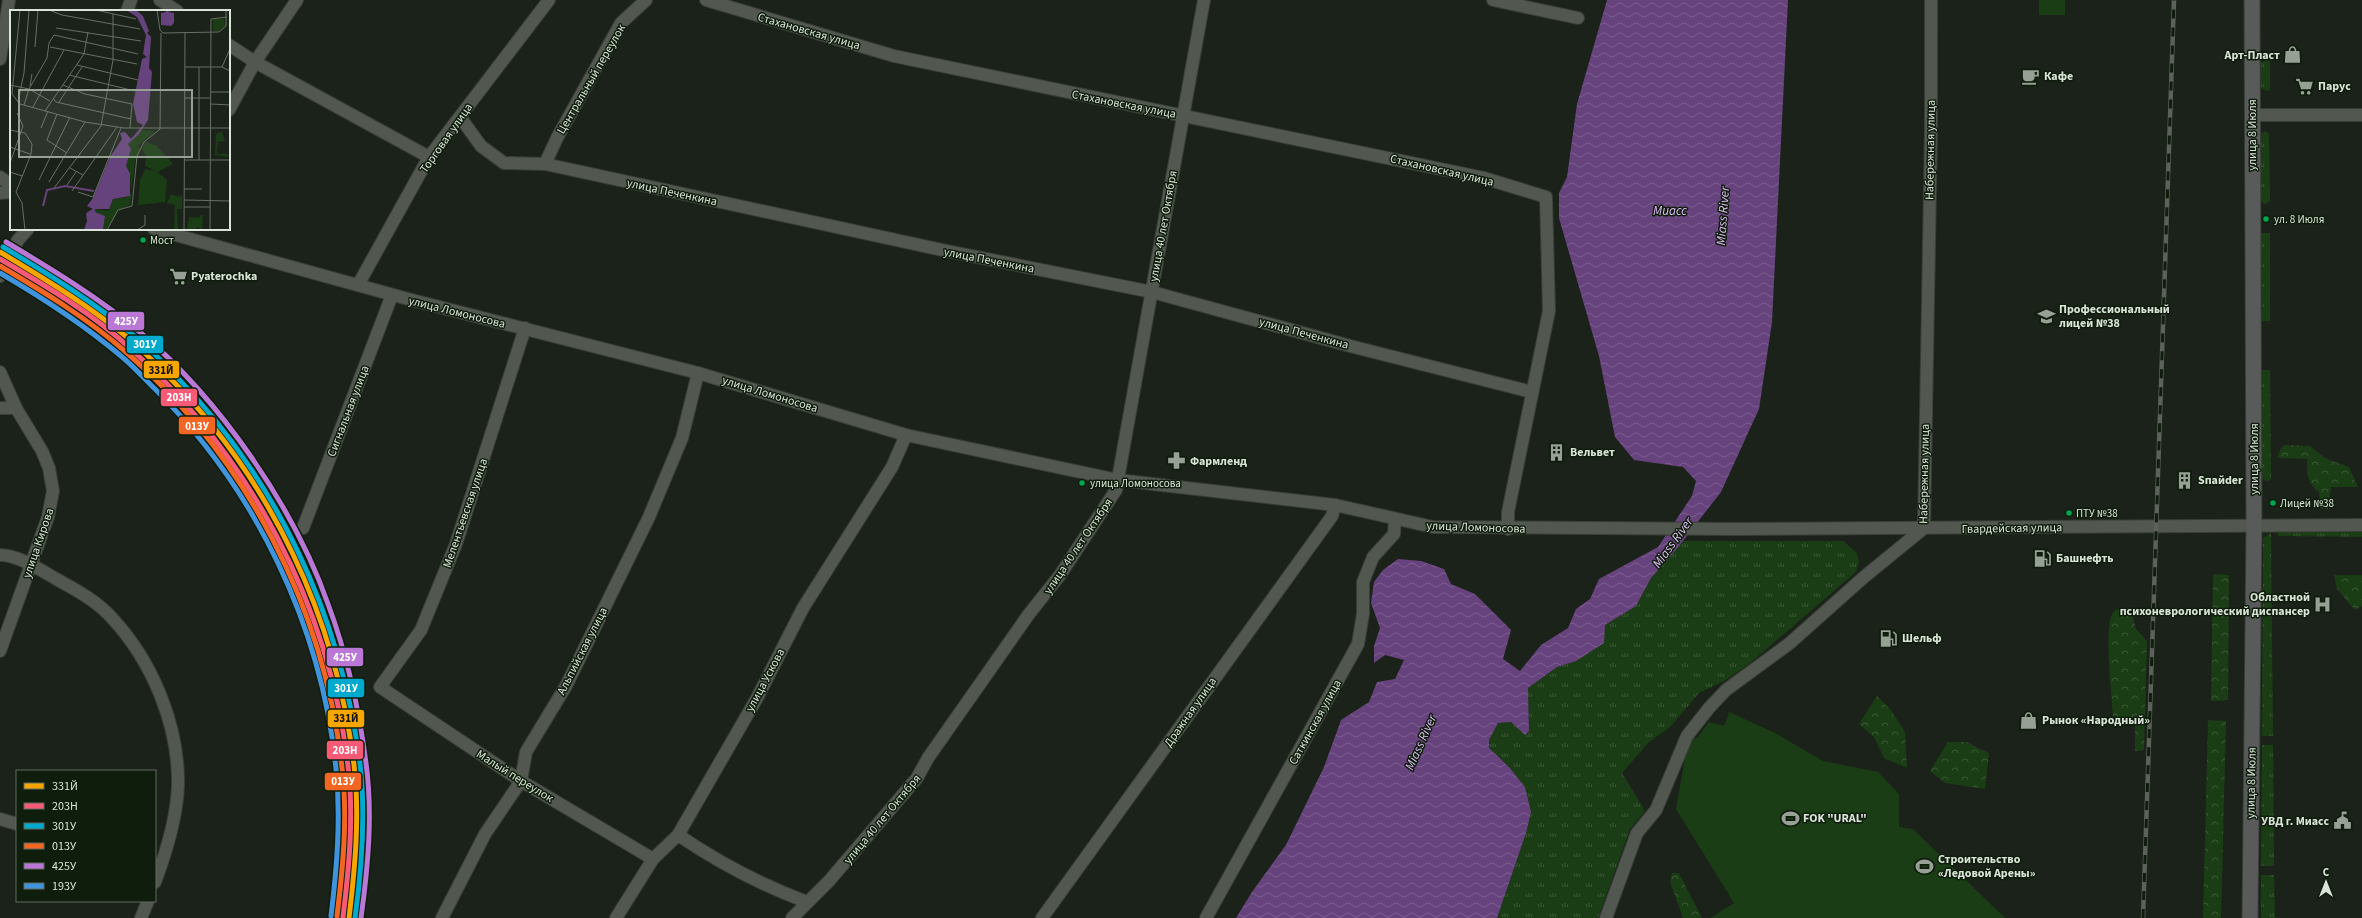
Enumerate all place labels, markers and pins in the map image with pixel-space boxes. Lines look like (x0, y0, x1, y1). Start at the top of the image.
shop icon: Арт-Пласт (2283, 45, 2303, 65)
place label: Арт-Пласт (2224, 47, 2280, 64)
cafe icon: Кафе (2021, 66, 2041, 86)
place label: Кафе (2044, 68, 2073, 85)
supermarket icon: Парус (2295, 76, 2315, 96)
place label: Парус (2318, 78, 2351, 95)
place label: ул. 8 Июля (2274, 212, 2324, 227)
marker: ул. 8 Июля (2261, 214, 2271, 224)
place label: Мост (150, 233, 174, 248)
marker: Мост (138, 235, 148, 245)
supermarket icon: Pyaterochka (168, 266, 188, 286)
place label: Pyaterochka (191, 268, 257, 285)
place label: Профессиональный лицей №38 (2059, 301, 2170, 332)
school or university icon: Профессиональный лицей №38 (2036, 306, 2056, 326)
building icon: Вельвет (1547, 442, 1567, 462)
place label: Вельвет (1570, 444, 1615, 461)
pharmacy icon: Фармленд (1167, 451, 1187, 471)
place label: Фармленд (1190, 453, 1247, 470)
building icon: Sпайder (2175, 470, 2195, 490)
place label: Sпайder (2198, 472, 2243, 489)
place label: улица Ломоносова (1090, 476, 1181, 491)
marker: улица Ломоносова (1077, 478, 1087, 488)
place label: Лицей №38 (2280, 496, 2334, 511)
marker: Лицей №38 (2268, 498, 2278, 508)
place label: ПТУ №38 (2076, 506, 2118, 521)
marker: ПТУ №38 (2064, 508, 2074, 518)
fuel station icon: Башнефть (2033, 548, 2053, 568)
place label: Башнефть (2056, 550, 2114, 567)
place label: Областной психоневрологический диспансер (2120, 589, 2310, 620)
hospital icon: Областной психоневрологический диспансер (2313, 594, 2333, 614)
fuel station icon: Шельф (1879, 628, 1899, 648)
place label: Шельф (1902, 630, 1942, 647)
shop icon: Рынок «Народный» (2019, 710, 2039, 730)
place label: Рынок «Народный» (2042, 712, 2150, 729)
sports icon: FOK "URAL" (1780, 808, 1800, 828)
place label: FOK "URAL" (1803, 810, 1867, 827)
public building icon: УВД г. Миасс (2332, 811, 2352, 831)
place label: УВД г. Миасс (2261, 813, 2329, 830)
place label: Строительство «Ледовой Арены» (1938, 851, 2036, 882)
sports icon: Строительство «Ледовой Арены» (1915, 856, 1935, 876)

